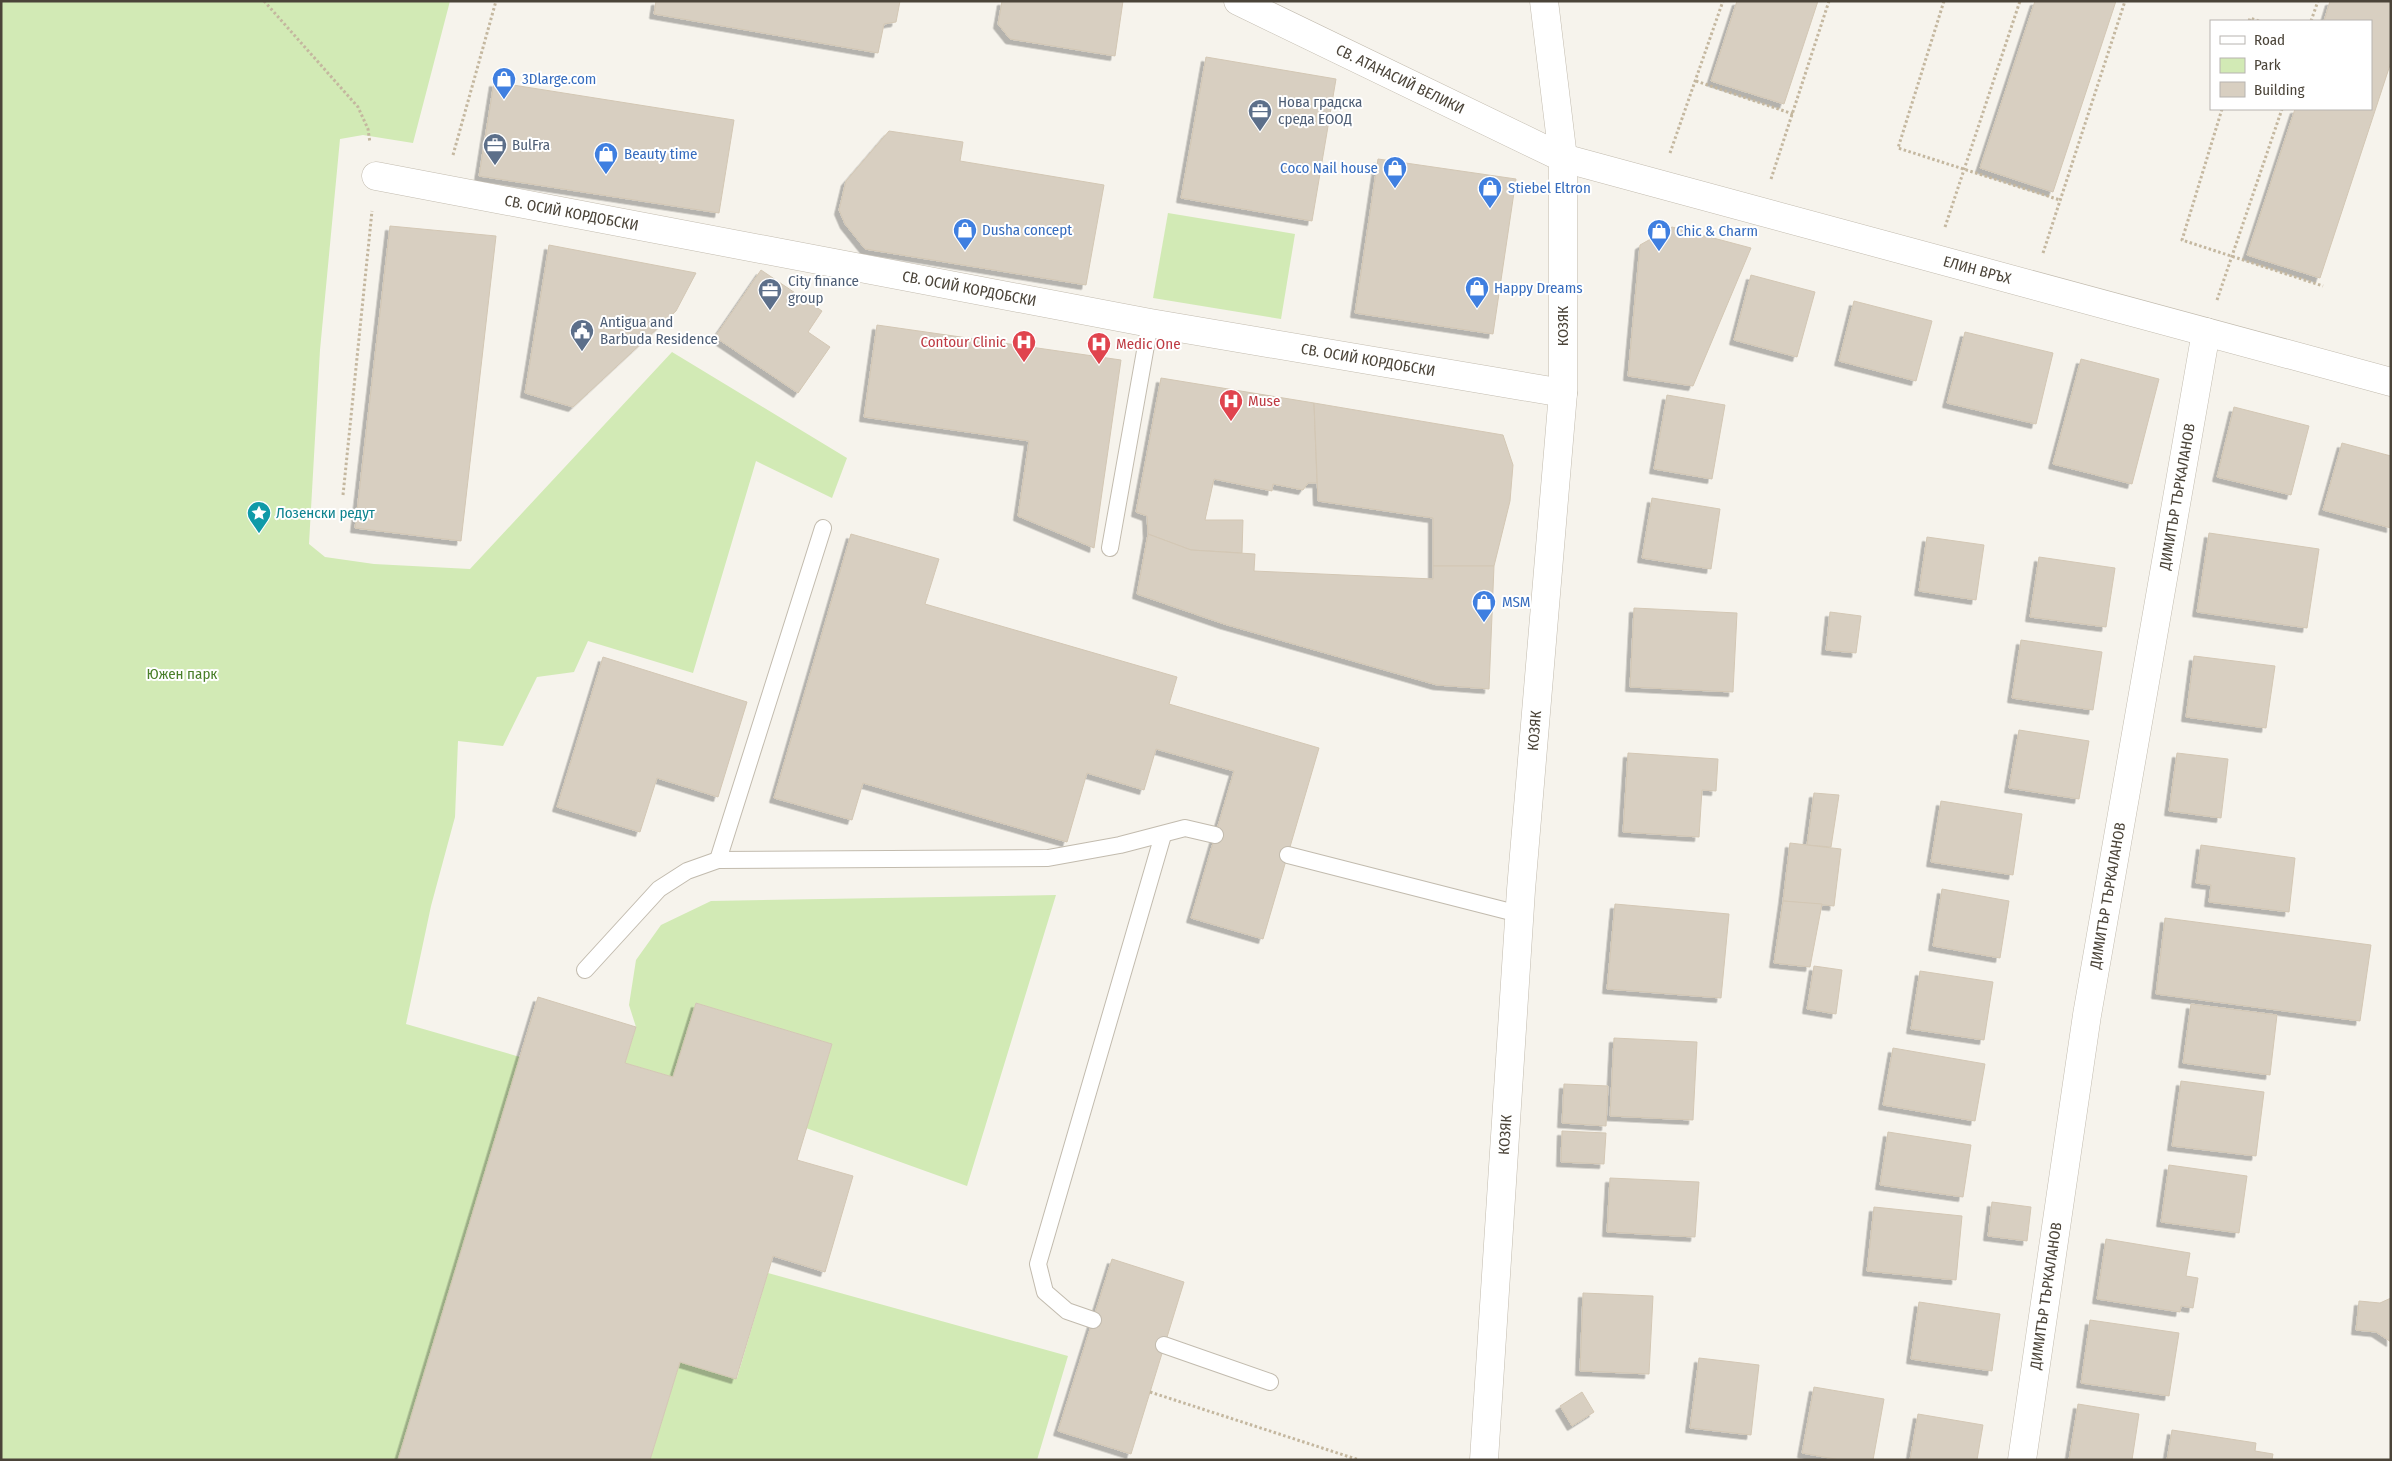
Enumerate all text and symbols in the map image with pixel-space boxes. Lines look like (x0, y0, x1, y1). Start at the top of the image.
legend (2210, 20, 2372, 110)
text: Road (2254, 31, 2285, 49)
street label: СВ. АТАНАСИЙ ВЕЛИКИ (1333, 41, 1467, 118)
text: Park (2254, 56, 2281, 74)
shop icon: 3Dlarge.com (491, 66, 517, 100)
place label: 3Dlarge.com (522, 70, 596, 88)
text: Building (2254, 81, 2305, 99)
place label: Нова градска среда ЕООД (1278, 93, 1362, 128)
office icon: Нова градска среда ЕООД (1247, 98, 1273, 132)
office icon: BulFra (482, 132, 508, 166)
place label: BulFra (512, 136, 550, 154)
shop icon: Beauty time (593, 141, 619, 175)
place label: Beauty time (624, 145, 697, 163)
shop icon: Coco Nail house (1382, 155, 1408, 189)
place label: Coco Nail house (1280, 159, 1378, 177)
shop icon: Stiebel Eltron (1477, 175, 1503, 209)
place label: Stiebel Eltron (1508, 179, 1591, 197)
street label: СВ. ОСИЙ КОРДОБСКИ (503, 192, 640, 235)
shop icon: Dusha concept (952, 217, 978, 251)
shop icon: Chic & Charm (1646, 218, 1672, 252)
place label: Dusha concept (982, 221, 1072, 239)
place label: Chic & Charm (1676, 222, 1758, 240)
street label: ЕЛИН ВРЪХ (1941, 252, 2014, 288)
street label: СВ. ОСИЙ КОРДОБСКИ (901, 267, 1038, 310)
place label: City finance group (788, 272, 859, 307)
shop icon: Happy Dreams (1464, 275, 1490, 309)
office icon: City finance group (757, 277, 783, 311)
place label: Happy Dreams (1494, 279, 1583, 297)
street label: КОЗЯК (1554, 306, 1572, 346)
place label: Antigua and Barbuda Residence (600, 313, 718, 348)
public building icon: Antigua and Barbuda Residence (569, 318, 595, 352)
hospital icon: Contour Clinic (1011, 329, 1037, 363)
hospital icon: Medic One (1086, 331, 1112, 365)
place label: Contour Clinic (920, 333, 1007, 351)
place label: Medic One (1116, 335, 1181, 353)
street label: СВ. ОСИЙ КОРДОБСКИ (1299, 340, 1437, 380)
hospital icon: Muse (1218, 388, 1244, 422)
place label: Muse (1248, 392, 1280, 410)
street label: ДИМИТЪР ТЪРКАЛАНОВ (2156, 422, 2199, 572)
place icon: Лозенски редут (246, 500, 272, 534)
place label: Лозенски редут (276, 504, 376, 522)
shop icon: MSM (1471, 589, 1497, 623)
place label: MSM (1502, 593, 1530, 611)
park label: Южен парк (147, 665, 217, 683)
street label: КОЗЯК (1524, 710, 1545, 752)
street label: ДИМИТЪР ТЪРКАЛАНОВ (2086, 821, 2129, 971)
street label: КОЗЯК (1495, 1114, 1515, 1155)
street label: ДИМИТЪР ТЪРКАЛАНОВ (2026, 1221, 2066, 1371)

